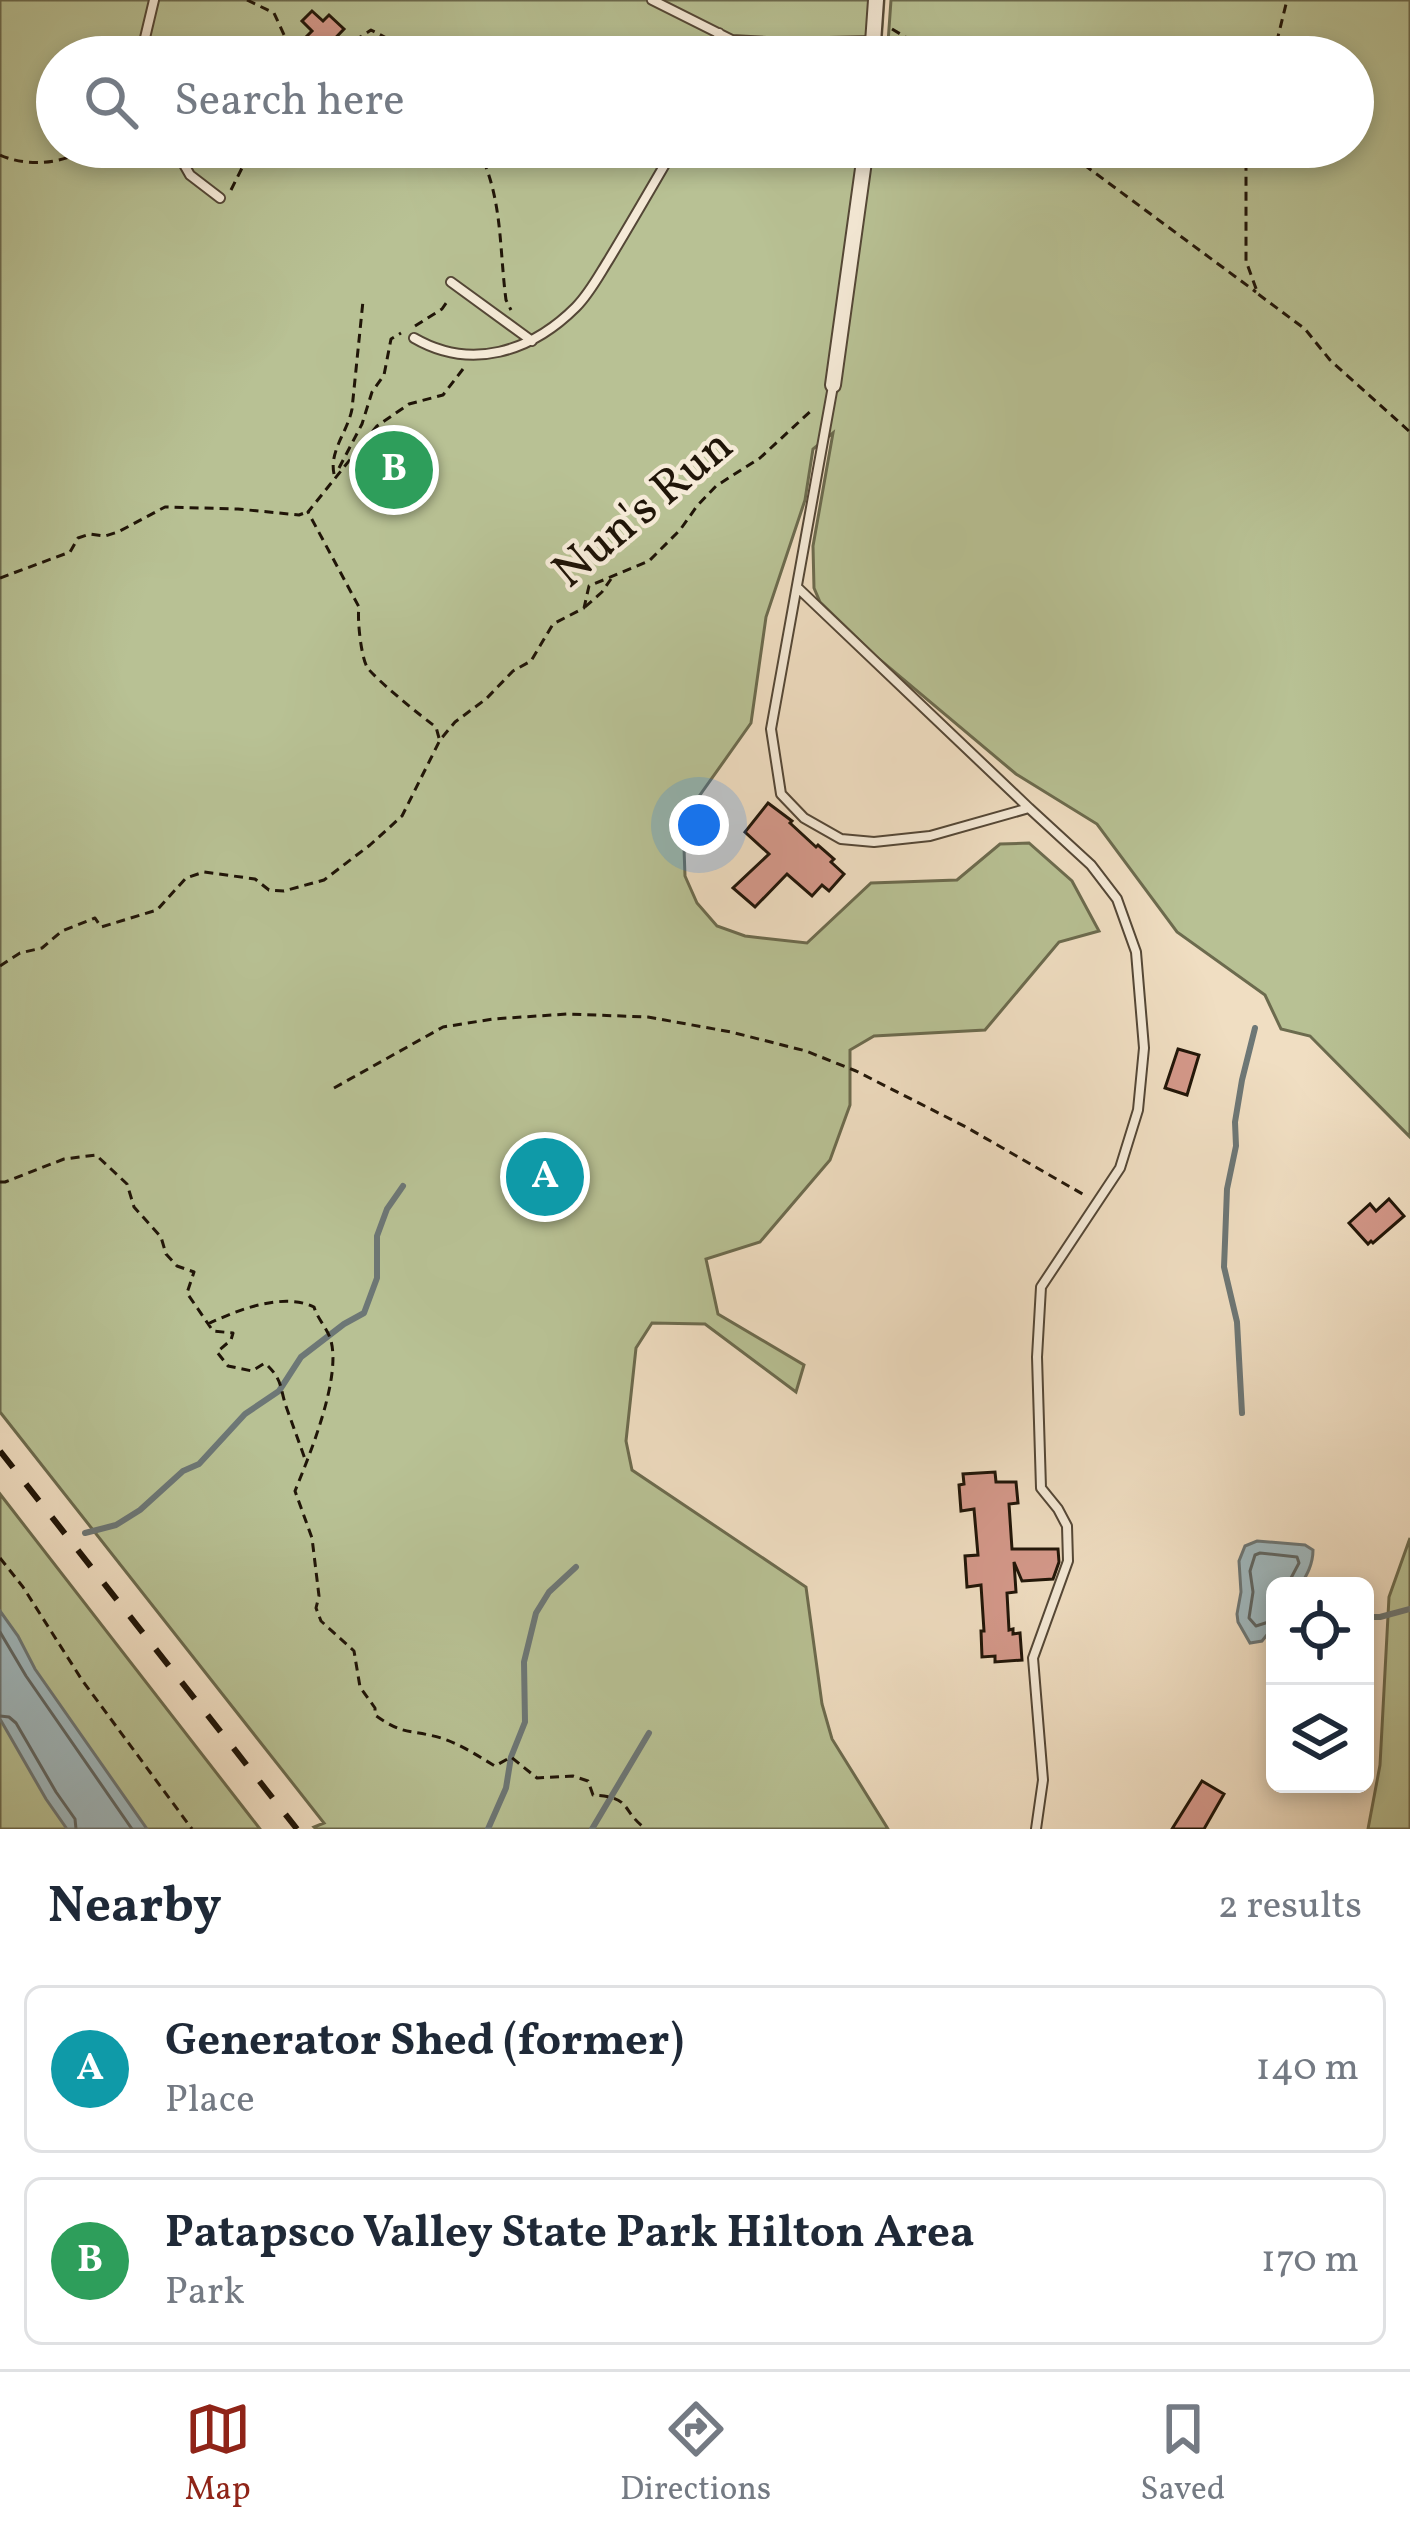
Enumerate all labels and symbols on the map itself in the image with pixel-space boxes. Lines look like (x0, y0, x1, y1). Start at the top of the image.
street label: Nun's Run (539, 415, 749, 605)
pin: B (355, 425, 433, 515)
your location (669, 795, 729, 855)
pin: A (506, 1132, 584, 1222)

